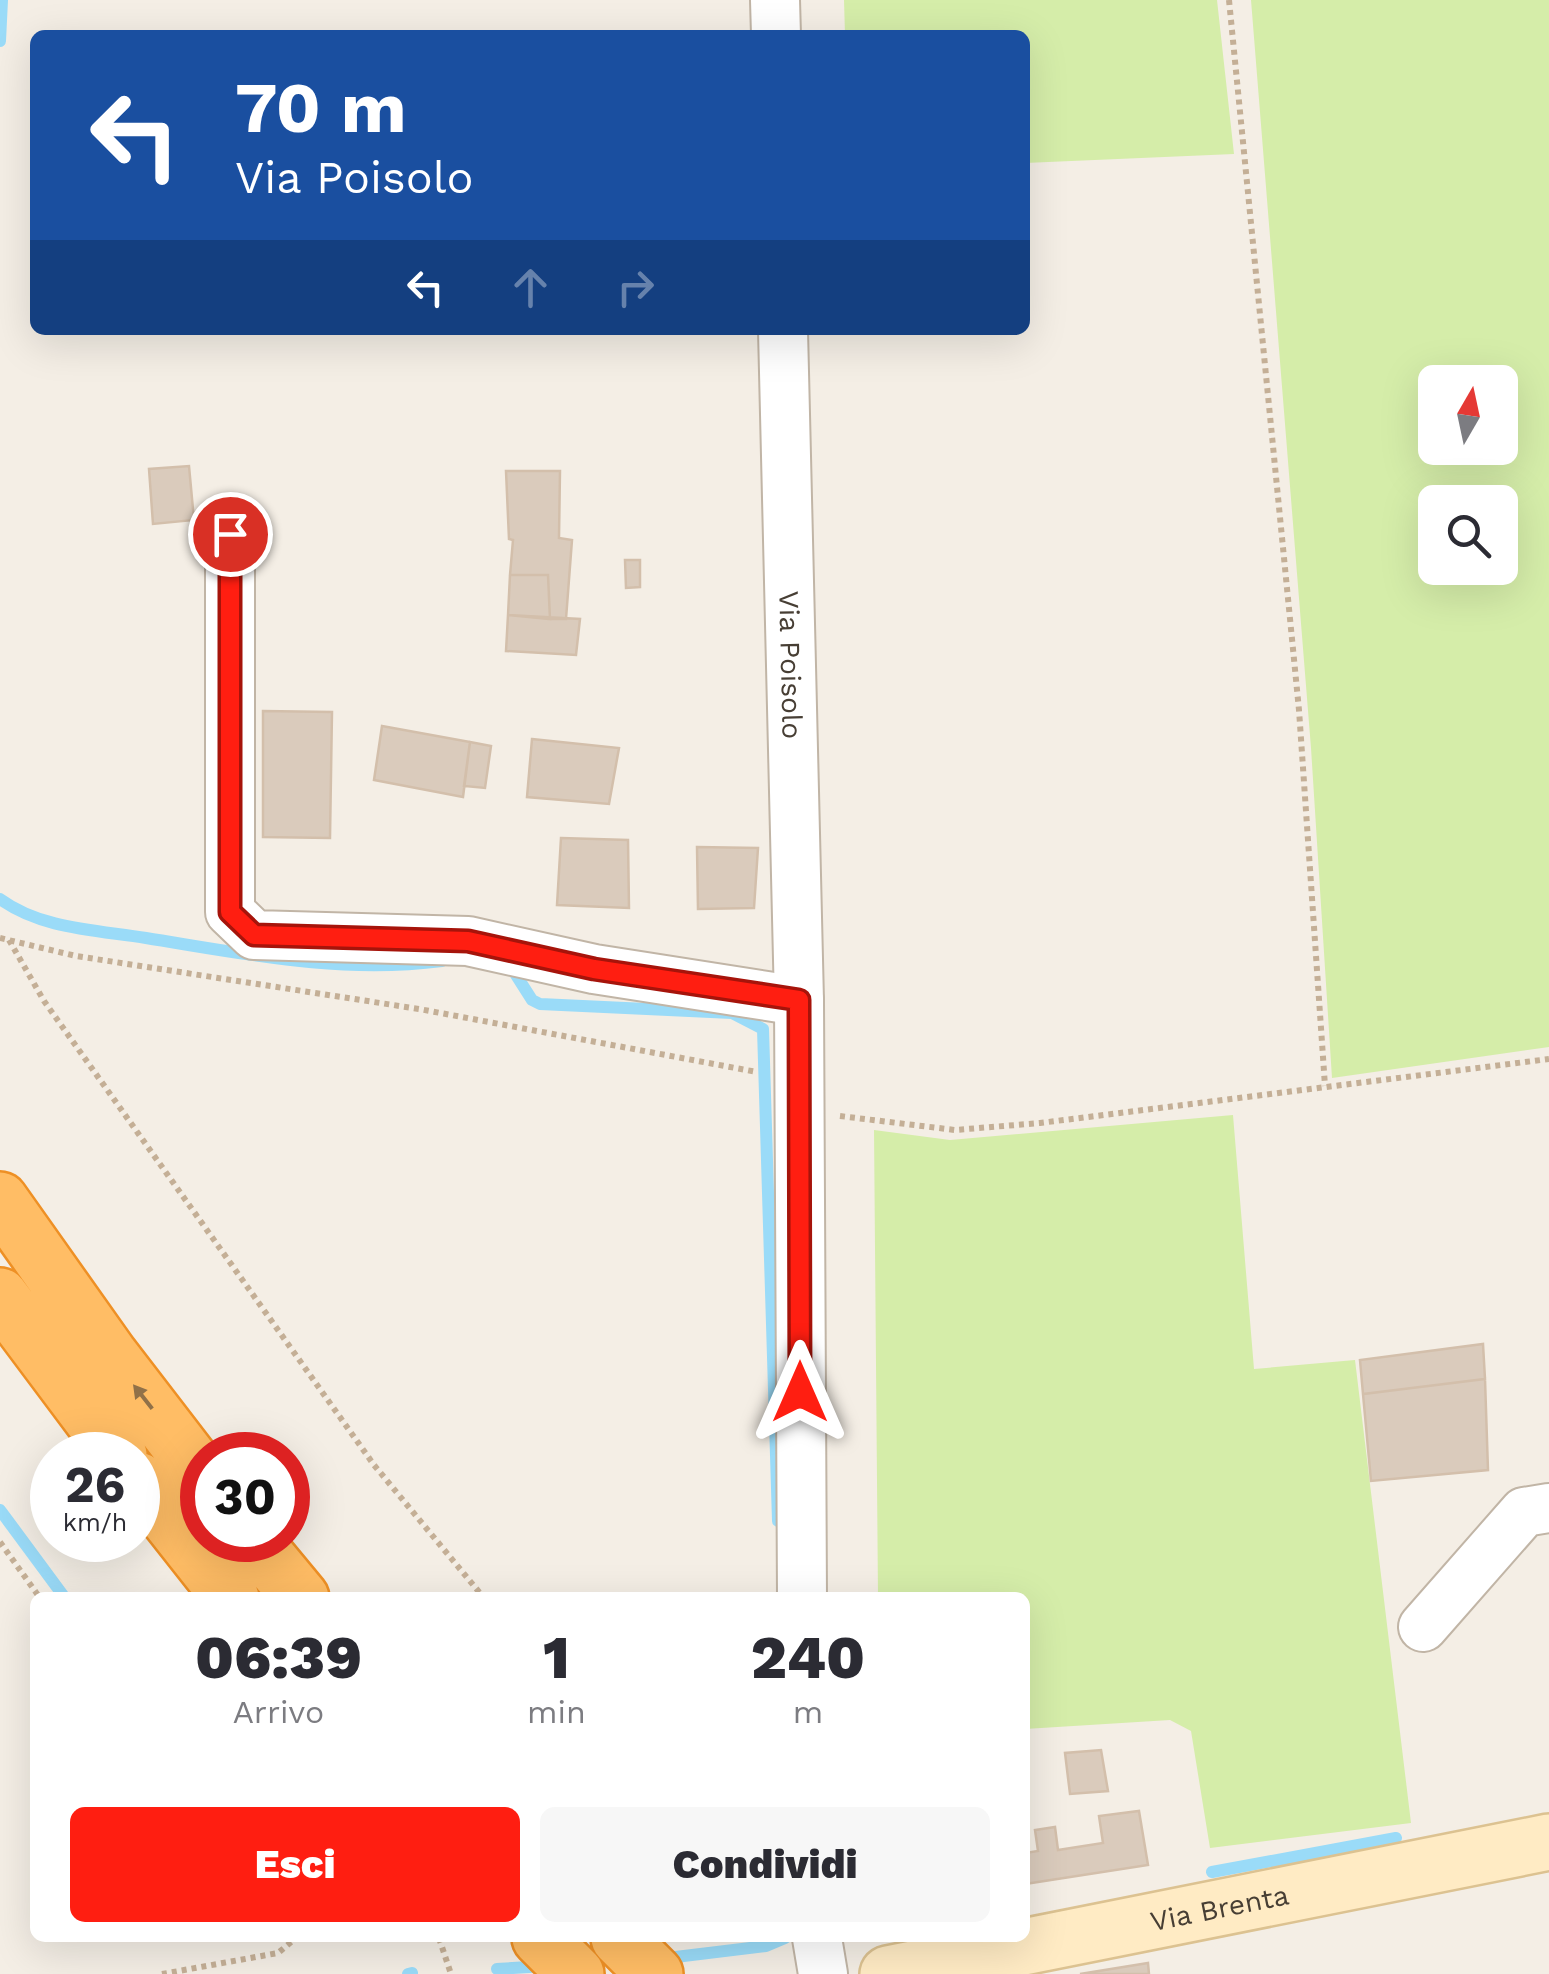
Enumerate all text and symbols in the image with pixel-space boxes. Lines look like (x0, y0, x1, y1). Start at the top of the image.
text: 70 m (235, 67, 407, 149)
icon: left (70, 70, 200, 200)
text: Via Poisolo (235, 151, 473, 204)
icon: left (398, 260, 453, 315)
icon: ahead (503, 260, 558, 315)
icon: right (608, 260, 663, 315)
north arrow (1418, 365, 1518, 465)
map controls (1418, 365, 1518, 585)
button: search (1418, 485, 1518, 585)
pin (188, 492, 273, 577)
icon: arrive (203, 507, 258, 562)
street label: Via Poisolo (772, 590, 809, 740)
position arrow (748, 1340, 852, 1444)
one-way arrow (133, 1385, 154, 1410)
speed limit sign: 30 (180, 1432, 310, 1562)
text: 26 (65, 1455, 125, 1514)
text: km/h (63, 1508, 127, 1537)
text: 06:39 (195, 1622, 362, 1693)
text: 1 (543, 1622, 570, 1693)
text: 240 (751, 1622, 865, 1693)
text: Arrivo (233, 1693, 324, 1731)
text: min (527, 1693, 586, 1731)
text: m (793, 1693, 823, 1731)
button: Esci (70, 1807, 520, 1922)
button: Condividi (540, 1807, 990, 1922)
street label: Via Brenta (1147, 1878, 1292, 1938)

